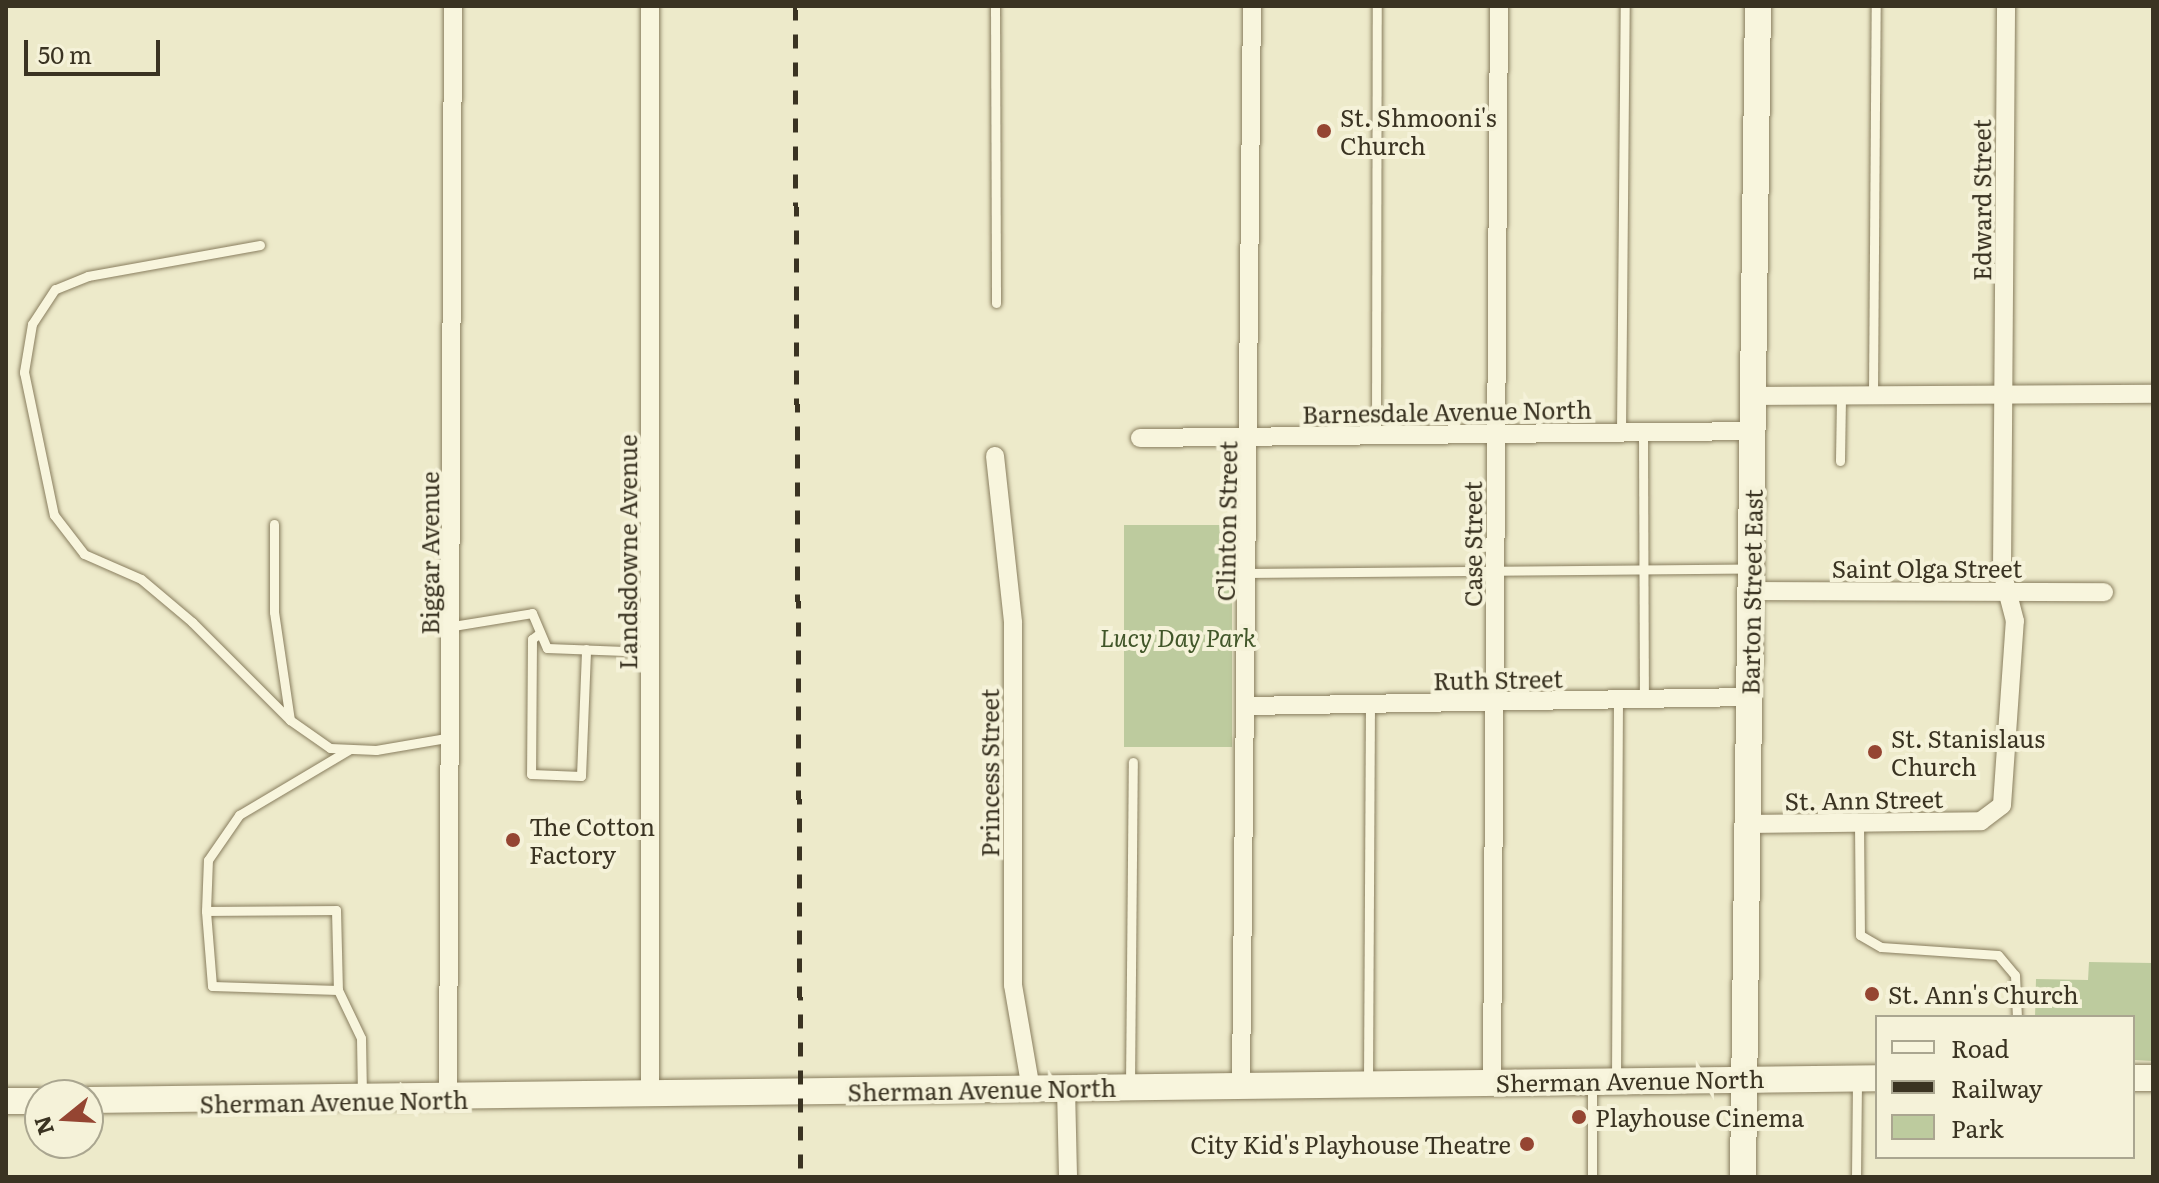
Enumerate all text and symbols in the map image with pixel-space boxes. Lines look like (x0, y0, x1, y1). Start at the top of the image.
scale bar (28, 24, 164, 74)
text: 50 m (38, 36, 92, 71)
place label: St. Shmooni's Church (1340, 103, 1497, 159)
street label: Edward Street (1967, 119, 1995, 281)
marker: St. Shmooni's Church (1315, 122, 1333, 140)
street label: Barnesdale Avenue North (1302, 394, 1592, 428)
street label: Landsdowne Avenue (613, 434, 641, 670)
street label: Clinton Street (1210, 441, 1242, 601)
street label: Biggar Avenue (415, 471, 443, 635)
street label: Case Street (1458, 481, 1486, 607)
street label: Barton Street East (1735, 489, 1767, 695)
street label: Saint Olga Street (1832, 554, 2022, 582)
park label: Lucy Day Park (1100, 623, 1256, 651)
street label: Ruth Street (1433, 663, 1563, 695)
street label: Princess Street (975, 689, 1003, 857)
place label: St. Stanislaus Church (1891, 724, 2045, 780)
marker: St. Stanislaus Church (1866, 743, 1884, 761)
street label: St. Ann Street (1784, 783, 1944, 815)
place label: The Cotton Factory (529, 812, 655, 868)
marker: The Cotton Factory (504, 831, 522, 849)
place label: St. Ann's Church (1888, 980, 2079, 1008)
marker: St. Ann's Church (1863, 985, 1881, 1003)
legend (1875, 1015, 2135, 1159)
text: Road (1951, 1030, 2009, 1065)
street label: Sherman Avenue North (1495, 1063, 1765, 1097)
text: Railway (1951, 1070, 2043, 1105)
street label: Sherman Avenue North (847, 1072, 1117, 1106)
north arrow (24, 1079, 104, 1159)
street label: Sherman Avenue North (199, 1084, 469, 1118)
place label: Playhouse Cinema (1595, 1103, 1804, 1131)
marker: Playhouse Cinema (1570, 1108, 1588, 1126)
text: Park (1951, 1110, 2004, 1145)
text: N (24, 1112, 61, 1140)
place label: City Kid's Playhouse Theatre (1190, 1130, 1511, 1158)
marker: City Kid's Playhouse Theatre (1518, 1135, 1536, 1153)

